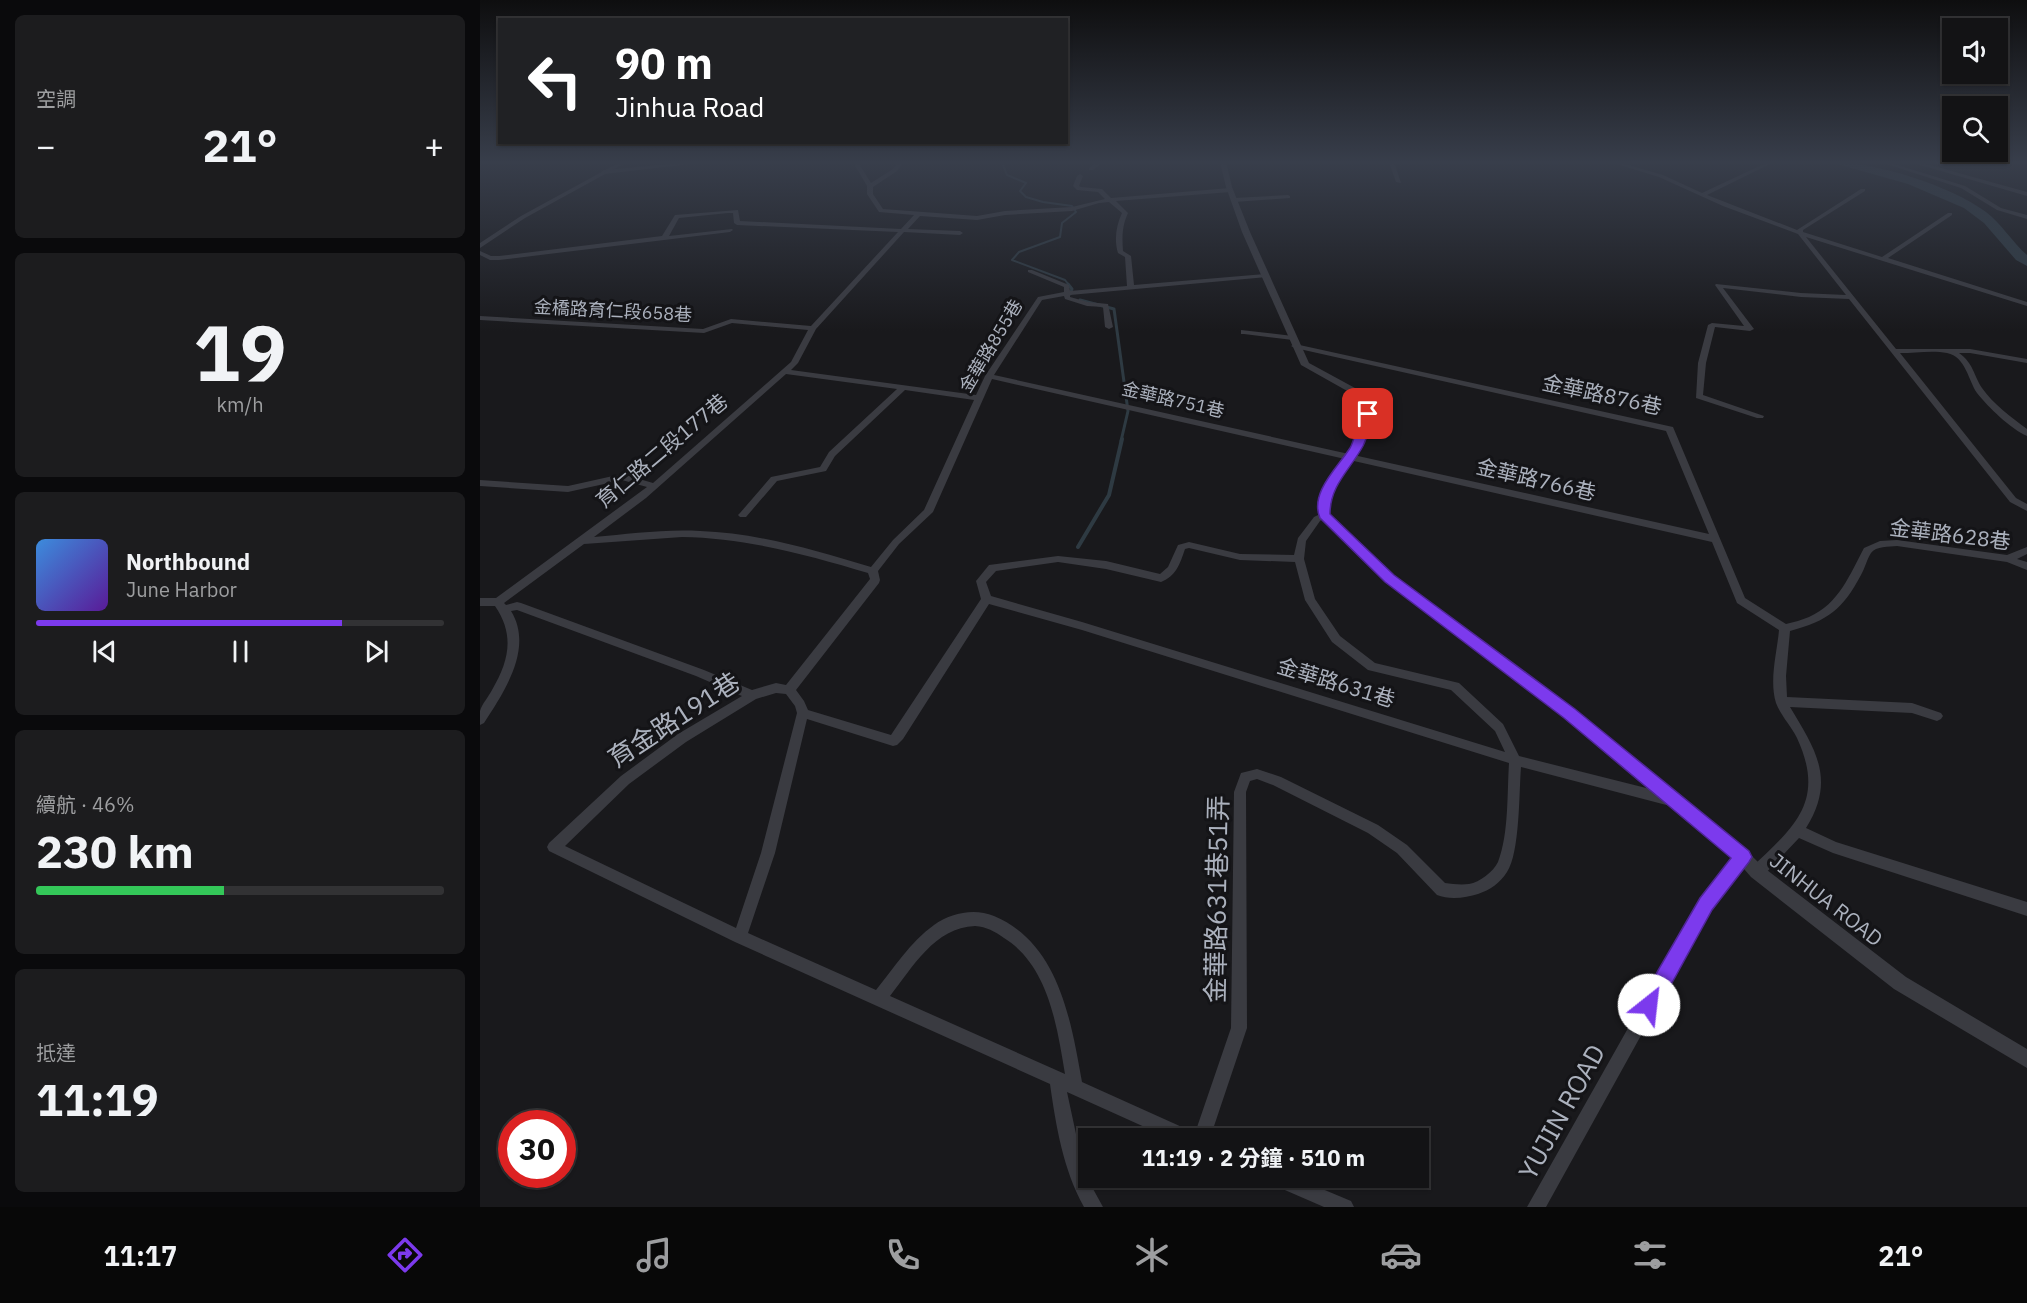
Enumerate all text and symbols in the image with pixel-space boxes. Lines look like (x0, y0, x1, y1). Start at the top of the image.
map controls (1942, 18, 2008, 162)
button: sound (1942, 18, 2008, 84)
text: 90 m (615, 36, 713, 91)
icon: left (516, 42, 594, 120)
text: 空調 (36, 85, 76, 112)
text: Jinhua Road (615, 89, 764, 124)
button: search (1942, 96, 2008, 162)
text: 21° (202, 116, 278, 174)
text: − (36, 124, 56, 167)
text: + (424, 124, 444, 167)
street label: 金橋路育仁段658巷 (533, 295, 693, 326)
street label: 金華路855巷 (954, 295, 1027, 396)
text: 19 (193, 301, 287, 402)
street label: 金華路876巷 (1540, 368, 1665, 420)
street label: 金華路751巷 (1120, 377, 1227, 422)
street label: 育仁路二段177巷 (590, 387, 733, 514)
pin (1342, 388, 1393, 439)
text: km/h (216, 391, 264, 418)
icon: arrive (1351, 397, 1384, 430)
street label: 金華路766巷 (1474, 452, 1599, 506)
street label: 金華路628巷 (1888, 513, 2012, 555)
text: Northbound (126, 547, 250, 576)
text: June Harbor (126, 576, 237, 603)
icon: previous (88, 635, 121, 668)
icon: pause (224, 635, 257, 668)
icon: next (360, 635, 393, 668)
street label: 金華路631巷 (1274, 651, 1399, 713)
street label: 育金路191巷 (601, 664, 746, 774)
text: 續航 · 46% (36, 791, 135, 818)
street label: 金華路631巷51弄 (1197, 795, 1235, 1003)
text: 230 km (36, 822, 194, 880)
street label: JINHUA ROAD (1764, 846, 1889, 952)
position arrow (1617, 973, 1681, 1037)
street label: YUJIN ROAD (1510, 1038, 1612, 1185)
text: 抵達 (36, 1039, 76, 1066)
text: 11:19 (36, 1070, 159, 1128)
speed limit sign: 30 (498, 1110, 576, 1188)
text: 11:19 · 2 分鐘 · 510 m (1142, 1143, 1365, 1172)
icon: directions (384, 1234, 426, 1276)
icon: music (633, 1234, 675, 1276)
icon: phone (882, 1234, 924, 1276)
icon: climate (1131, 1234, 1173, 1276)
icon: car (1380, 1234, 1422, 1276)
icon: filters (1629, 1234, 1671, 1276)
text: 11:17 (104, 1238, 177, 1273)
text: 21° (1878, 1238, 1923, 1273)

